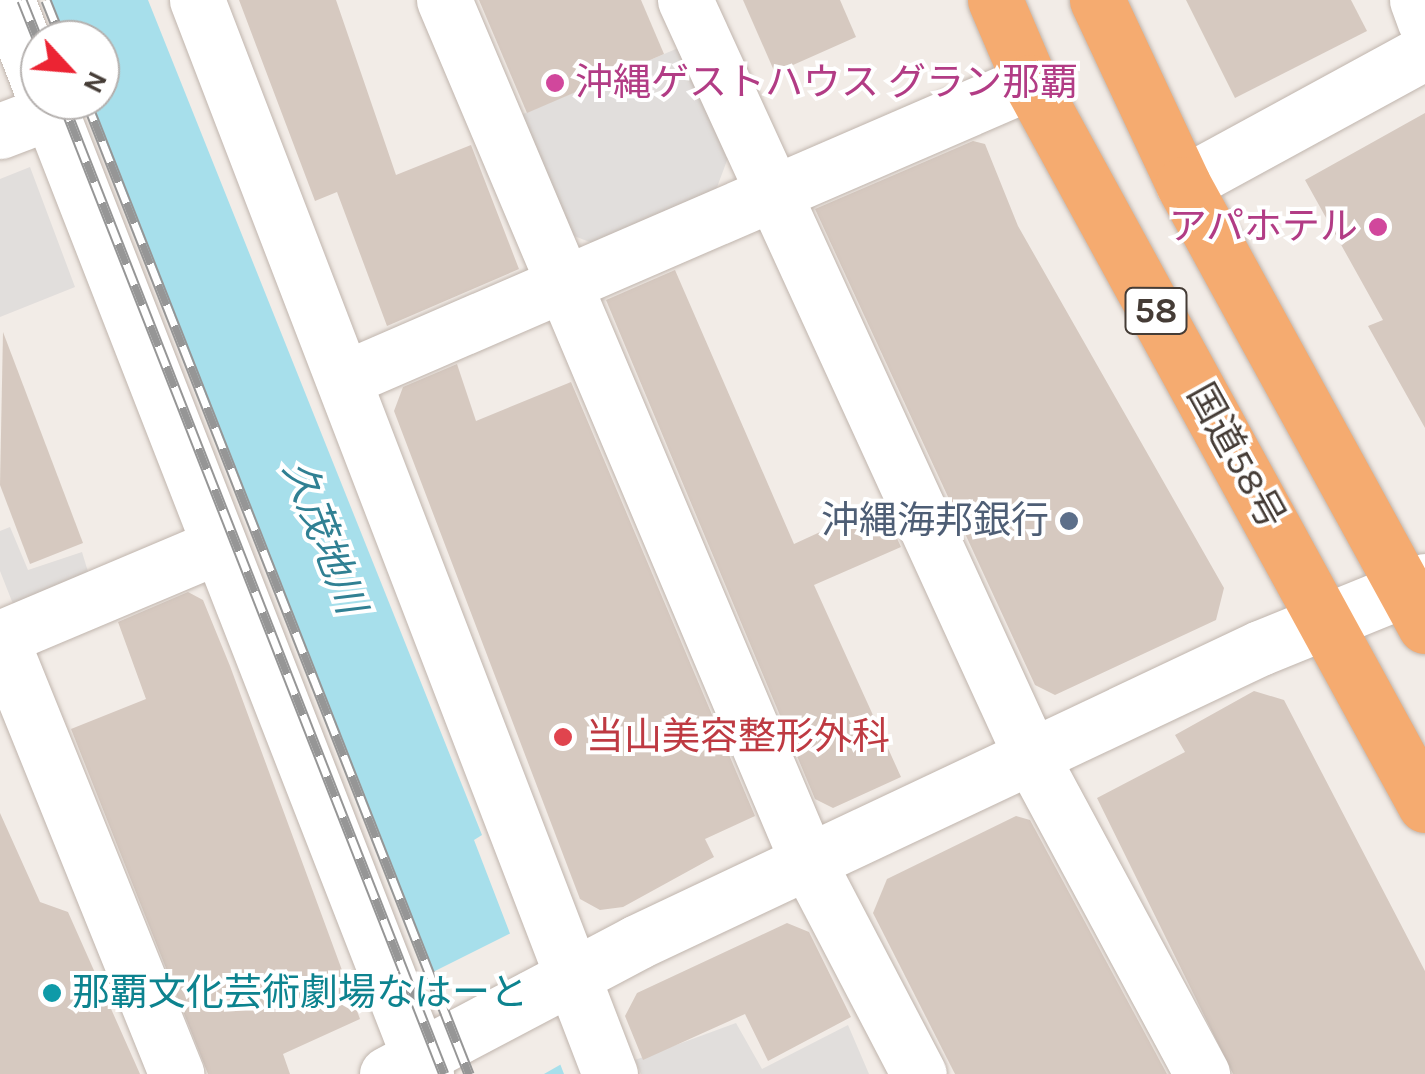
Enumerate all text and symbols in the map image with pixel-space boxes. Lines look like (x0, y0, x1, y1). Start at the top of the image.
north arrow (20, 20, 120, 120)
place label: 沖縄ゲストハウス グラン那覇 (575, 60, 1078, 106)
text: N (76, 66, 115, 99)
marker: 沖縄ゲストハウス グラン那覇 (544, 72, 566, 94)
place label: アパホテル (1168, 204, 1358, 250)
marker: アパホテル (1367, 216, 1389, 238)
road number: 58 (1124, 281, 1188, 341)
street label: 国道58号 (1178, 376, 1294, 536)
water label: 久茂地川 (273, 454, 375, 620)
place label: 沖縄海邦銀行 (821, 498, 1049, 544)
marker: 沖縄海邦銀行 (1058, 510, 1080, 532)
place label: 当山美容整形外科 (586, 714, 890, 760)
marker: 当山美容整形外科 (550, 724, 576, 750)
place label: 那覇文化芸術劇場なはーと (72, 970, 528, 1016)
marker: 那覇文化芸術劇場なはーと (41, 982, 63, 1004)

